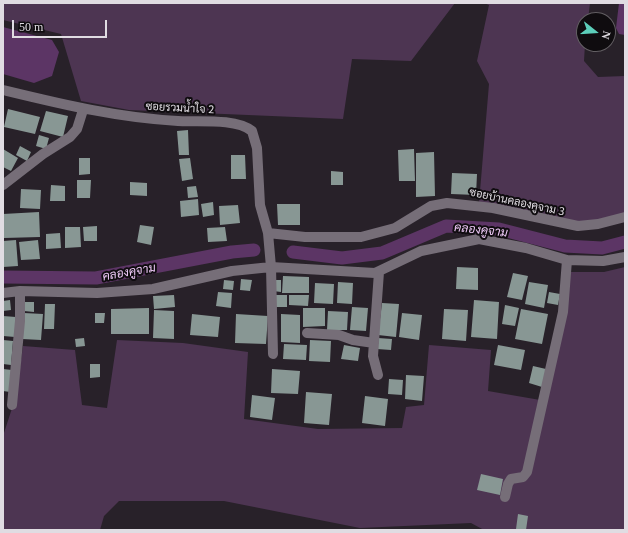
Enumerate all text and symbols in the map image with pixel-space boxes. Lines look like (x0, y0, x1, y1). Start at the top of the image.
scale bar (14, 12, 109, 38)
north arrow (576, 12, 616, 52)
text: 50 m (19, 20, 43, 34)
text: N (600, 30, 613, 41)
street label: ซอยรวมน้ำใจ 2 (145, 100, 215, 116)
street label: ซอยบ้านคลองคูจาม 3 (468, 185, 566, 219)
water label: คลองคูจาม (454, 220, 508, 240)
water label: คลองคูจาม (101, 260, 157, 284)

